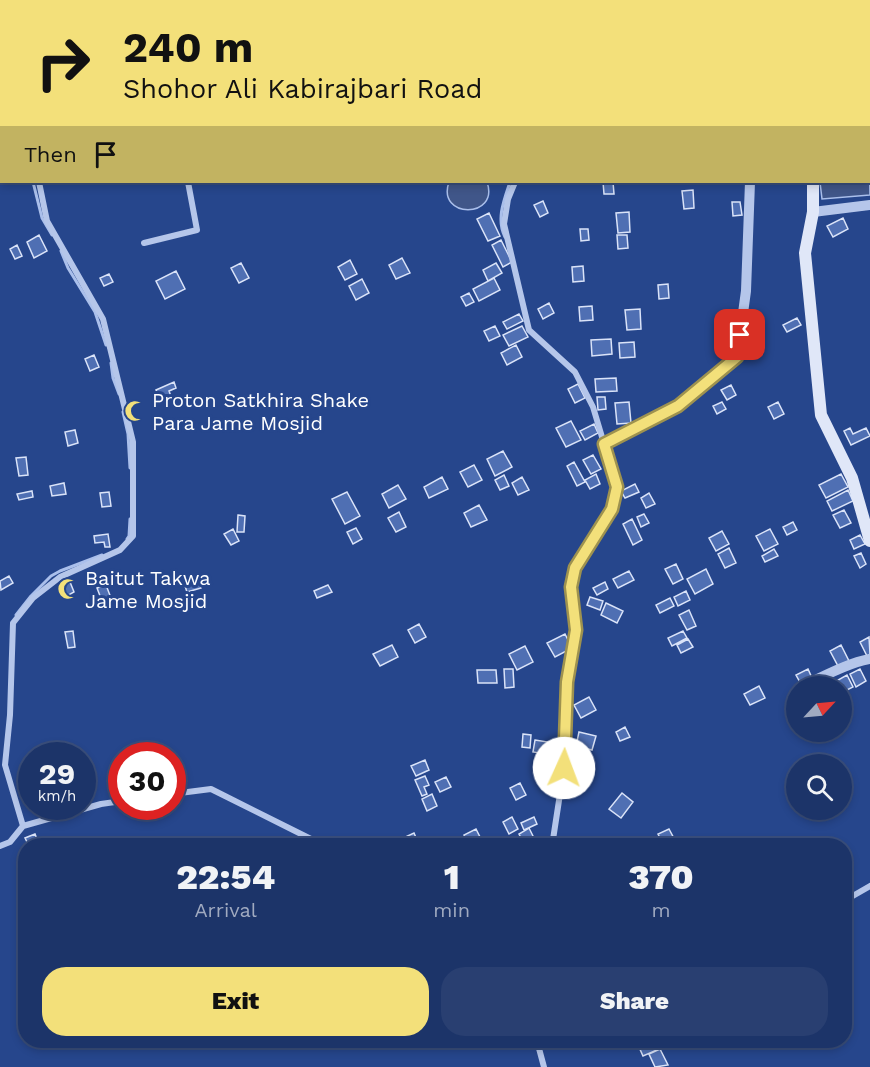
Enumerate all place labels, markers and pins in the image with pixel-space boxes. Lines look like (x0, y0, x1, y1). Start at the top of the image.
pin (714, 309, 765, 360)
place label: Proton Satkhira Shake Para Jame Mosjid (152, 388, 369, 435)
mosque icon: Proton Satkhira Shake Para Jame Mosjid (123, 399, 147, 423)
place label: Baitut Takwa Jame Mosjid (85, 566, 211, 613)
mosque icon: Baitut Takwa Jame Mosjid (56, 577, 80, 601)

